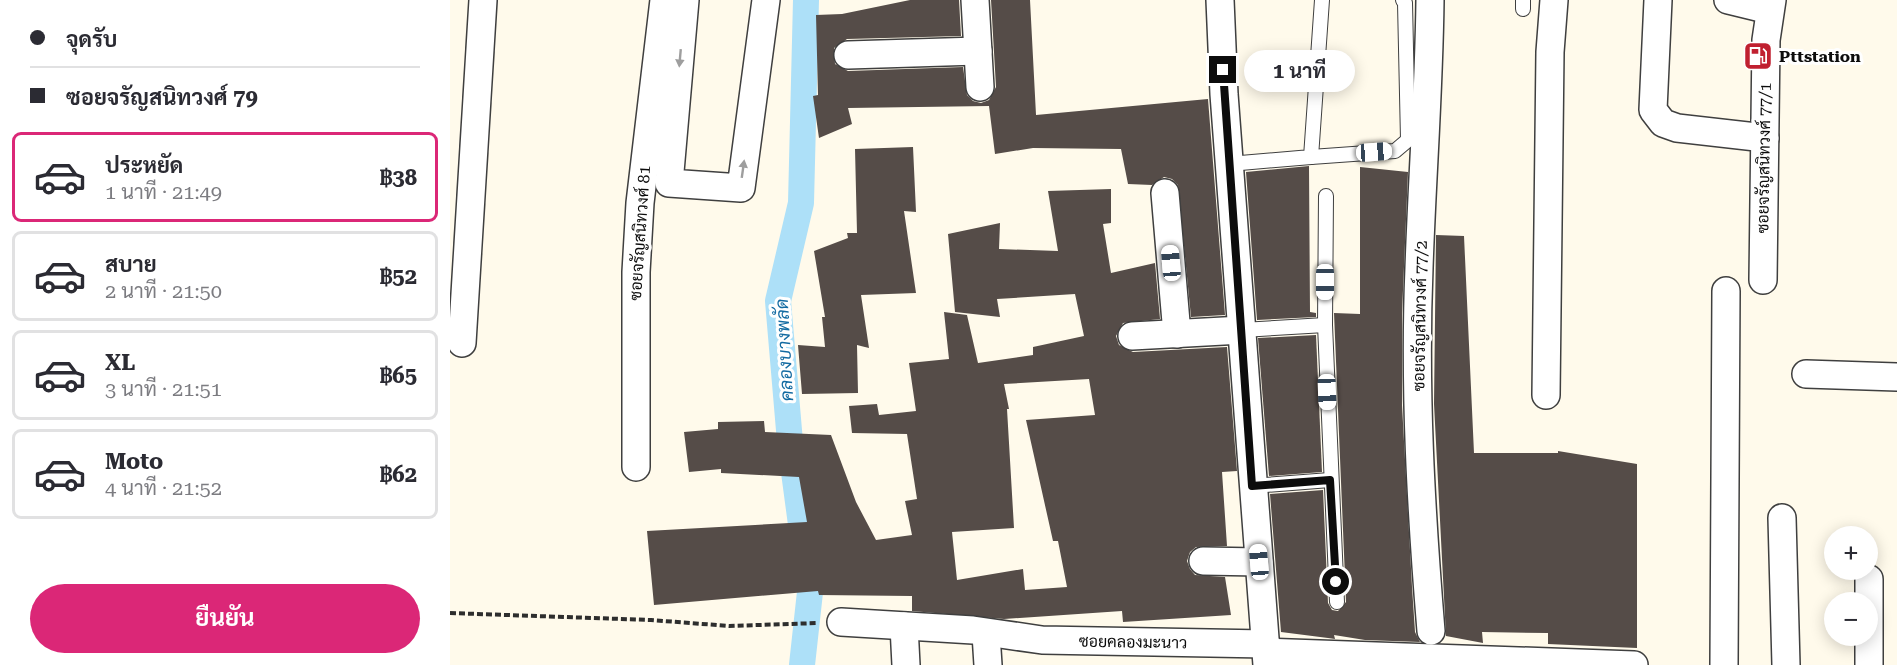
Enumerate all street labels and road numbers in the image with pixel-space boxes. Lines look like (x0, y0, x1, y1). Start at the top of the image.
street label: ซอยจรัญสนิทวงศ์ 77/1 (1750, 82, 1775, 234)
street label: ซอยจรัญสนิทวงศ์ 81 (623, 165, 654, 301)
street label: ซอยจรัญสนิทวงศ์ 77/2 (1406, 240, 1431, 392)
street label: ซอยคลองมะนาว (1079, 632, 1187, 652)

